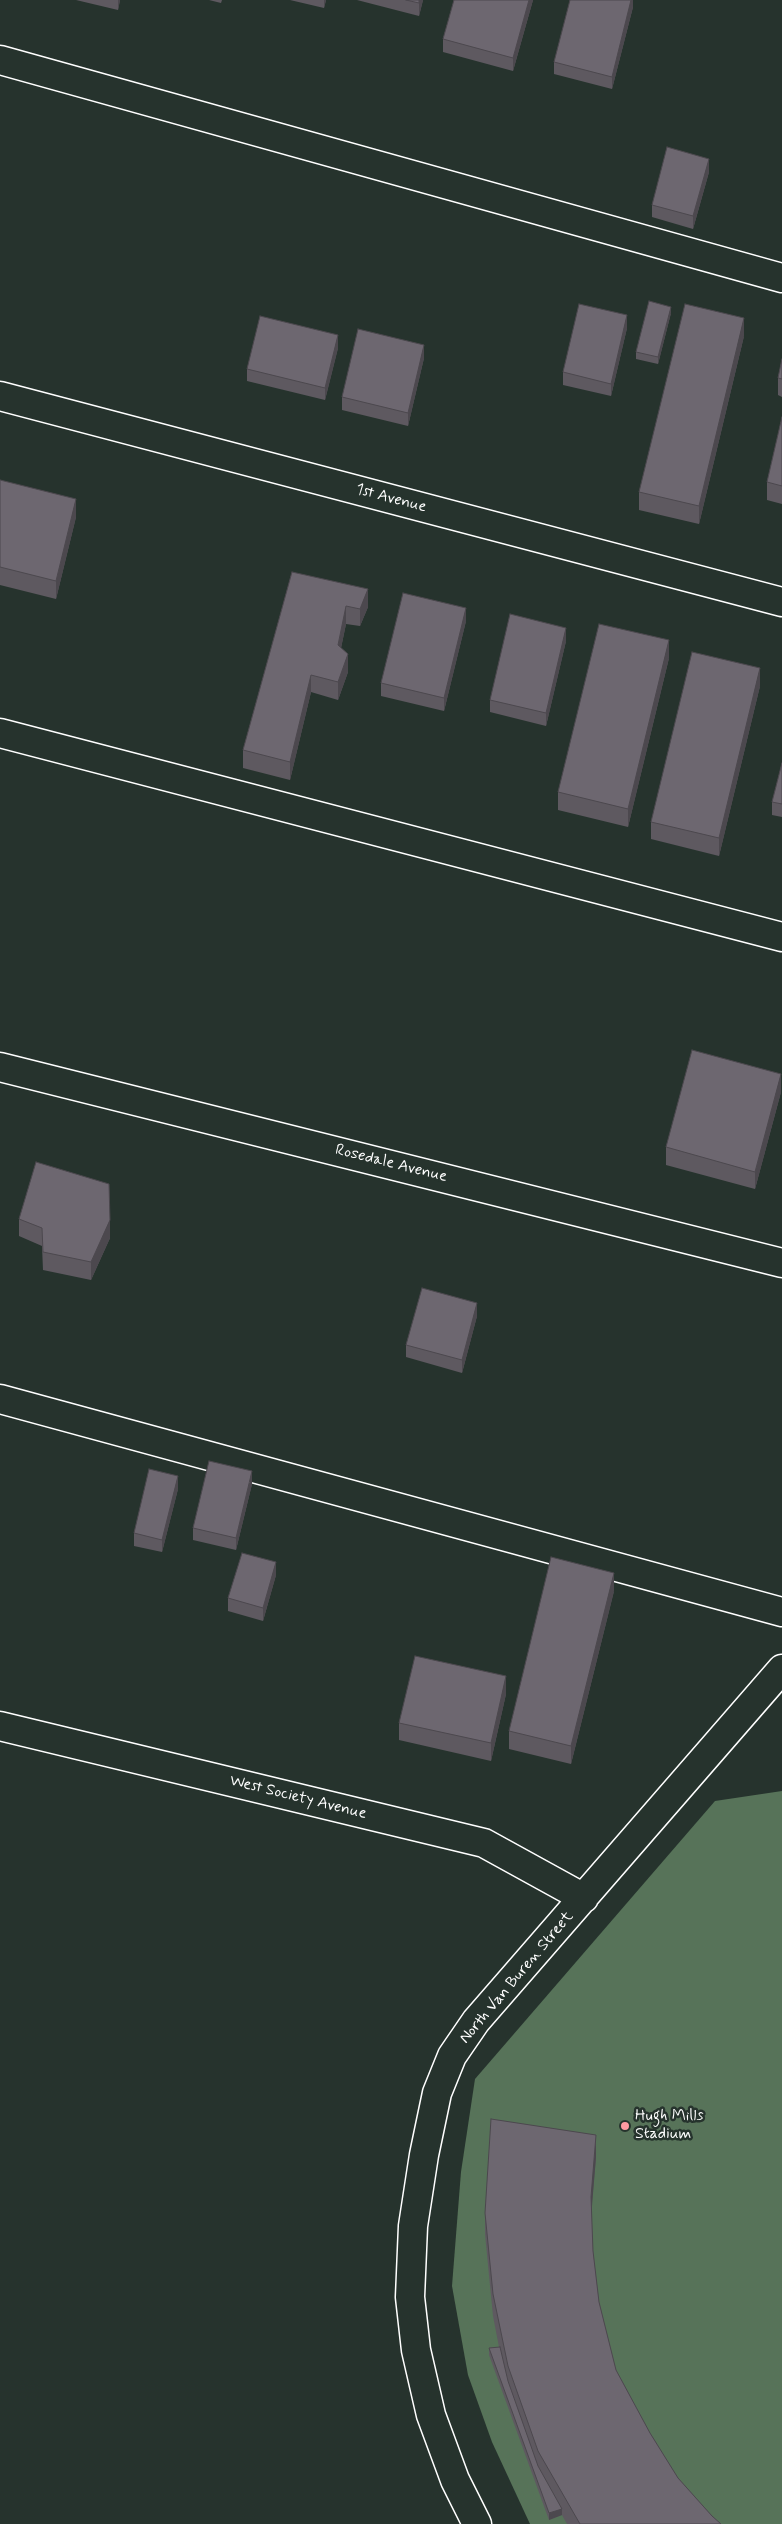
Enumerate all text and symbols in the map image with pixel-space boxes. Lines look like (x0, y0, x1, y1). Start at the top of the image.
street label: 1st Avenue (353, 480, 429, 518)
street label: Rosedale Avenue (333, 1141, 449, 1187)
street label: West Society Avenue (228, 1772, 368, 1824)
street label: North Van Buren Street (456, 1908, 578, 2048)
place label: Hugh Mills Stadium (635, 2107, 703, 2145)
marker: Hugh Mills Stadium (619, 2120, 631, 2132)

